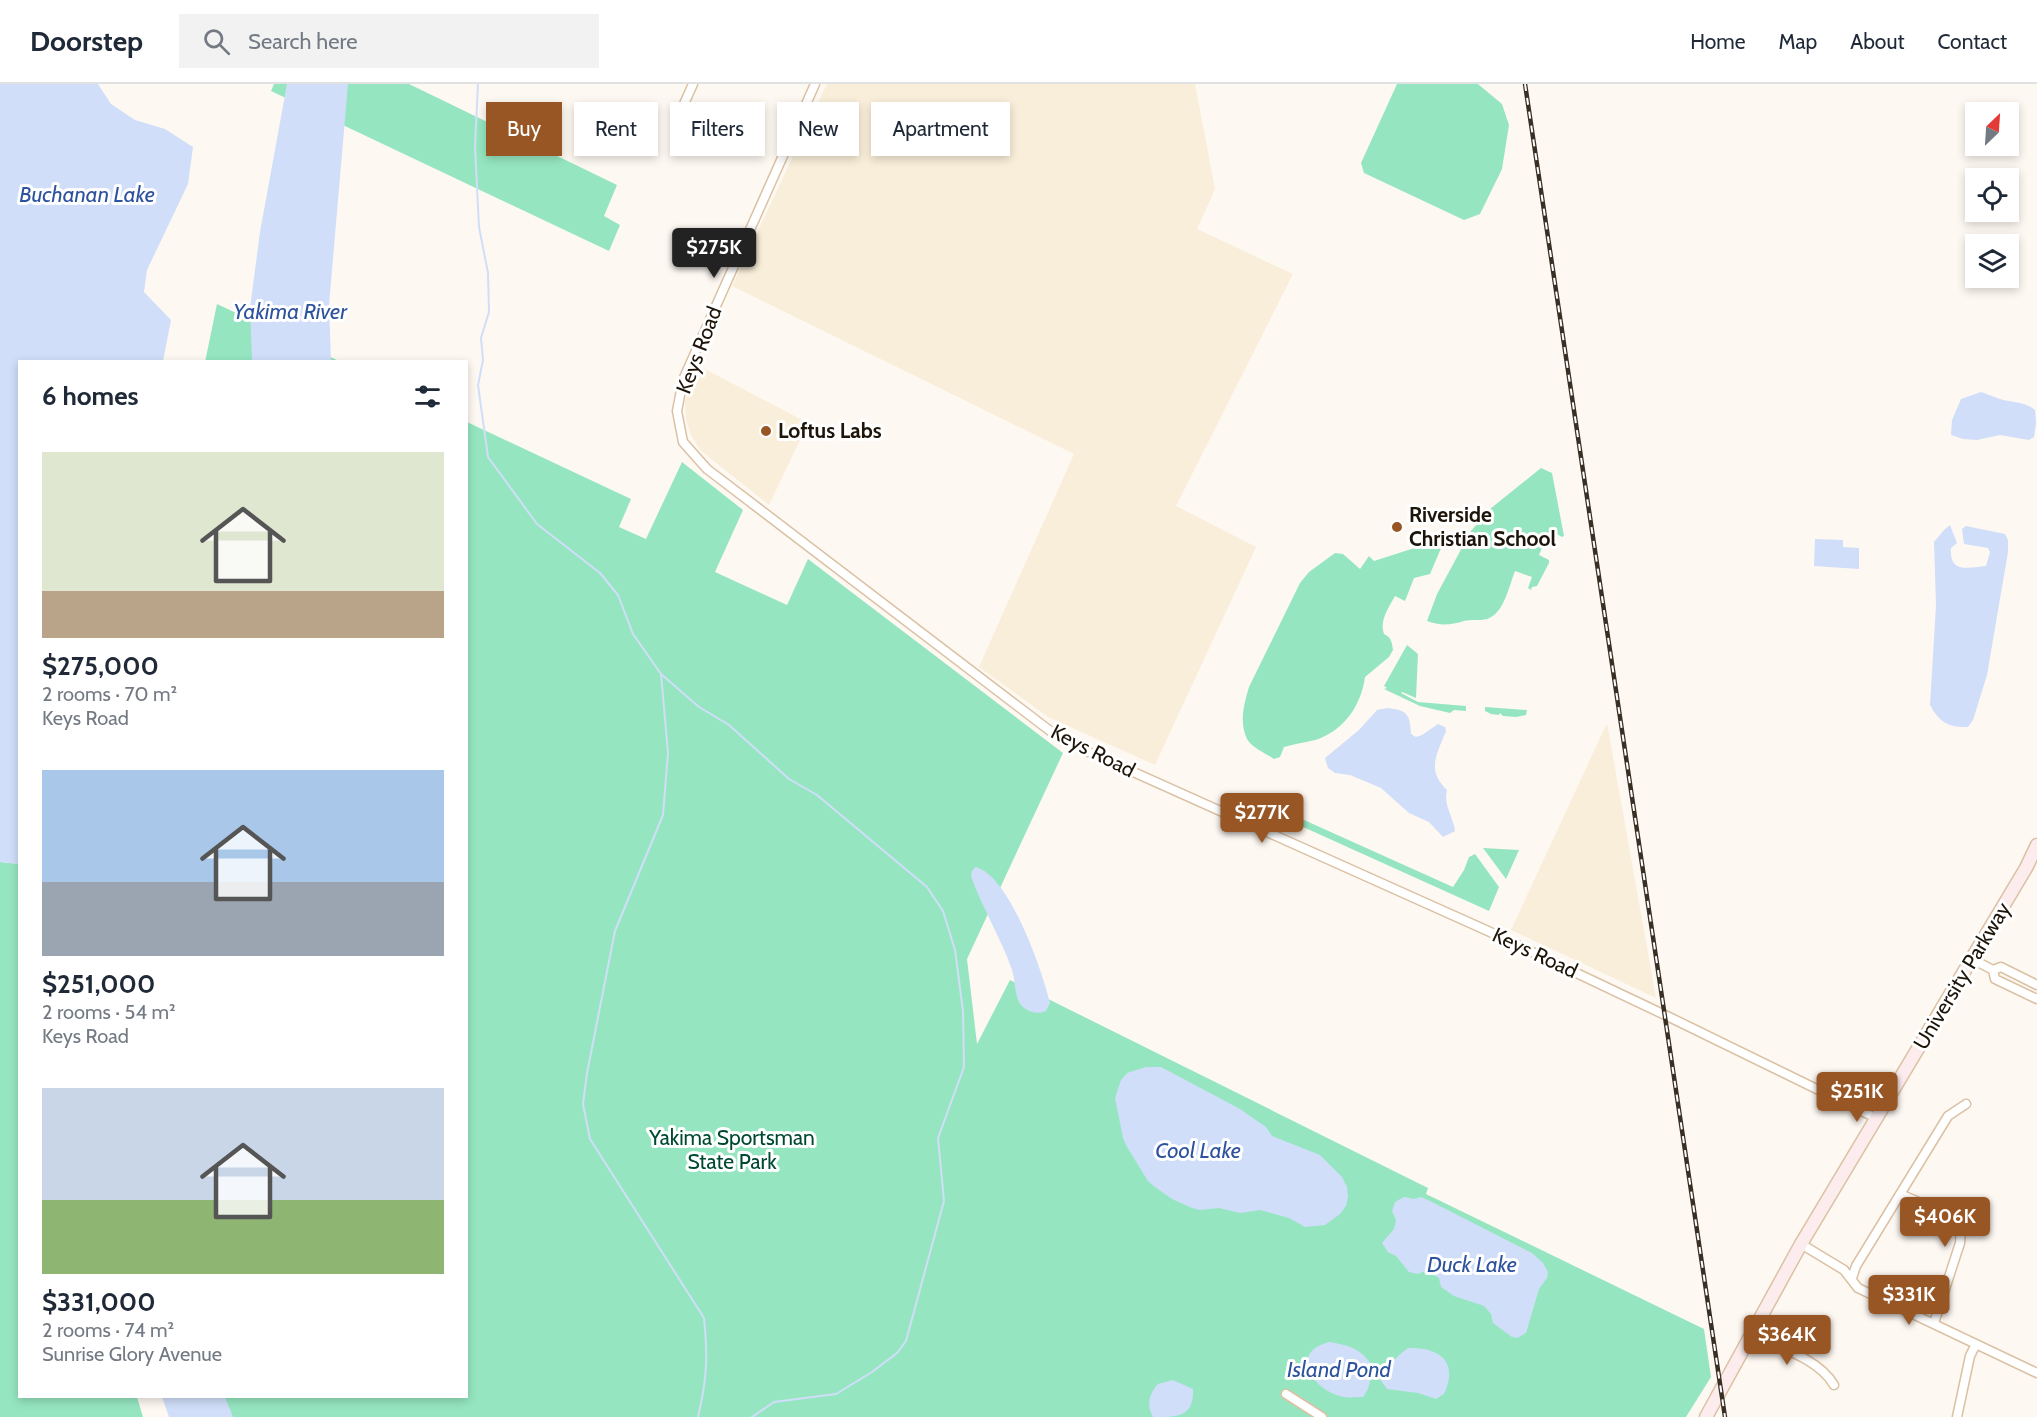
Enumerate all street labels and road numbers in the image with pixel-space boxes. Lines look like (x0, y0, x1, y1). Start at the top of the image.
street label: Keys Road (671, 303, 727, 397)
street label: Keys Road (1047, 719, 1140, 782)
street label: University Parkway (1908, 897, 2016, 1054)
street label: Keys Road (1489, 922, 1582, 983)

